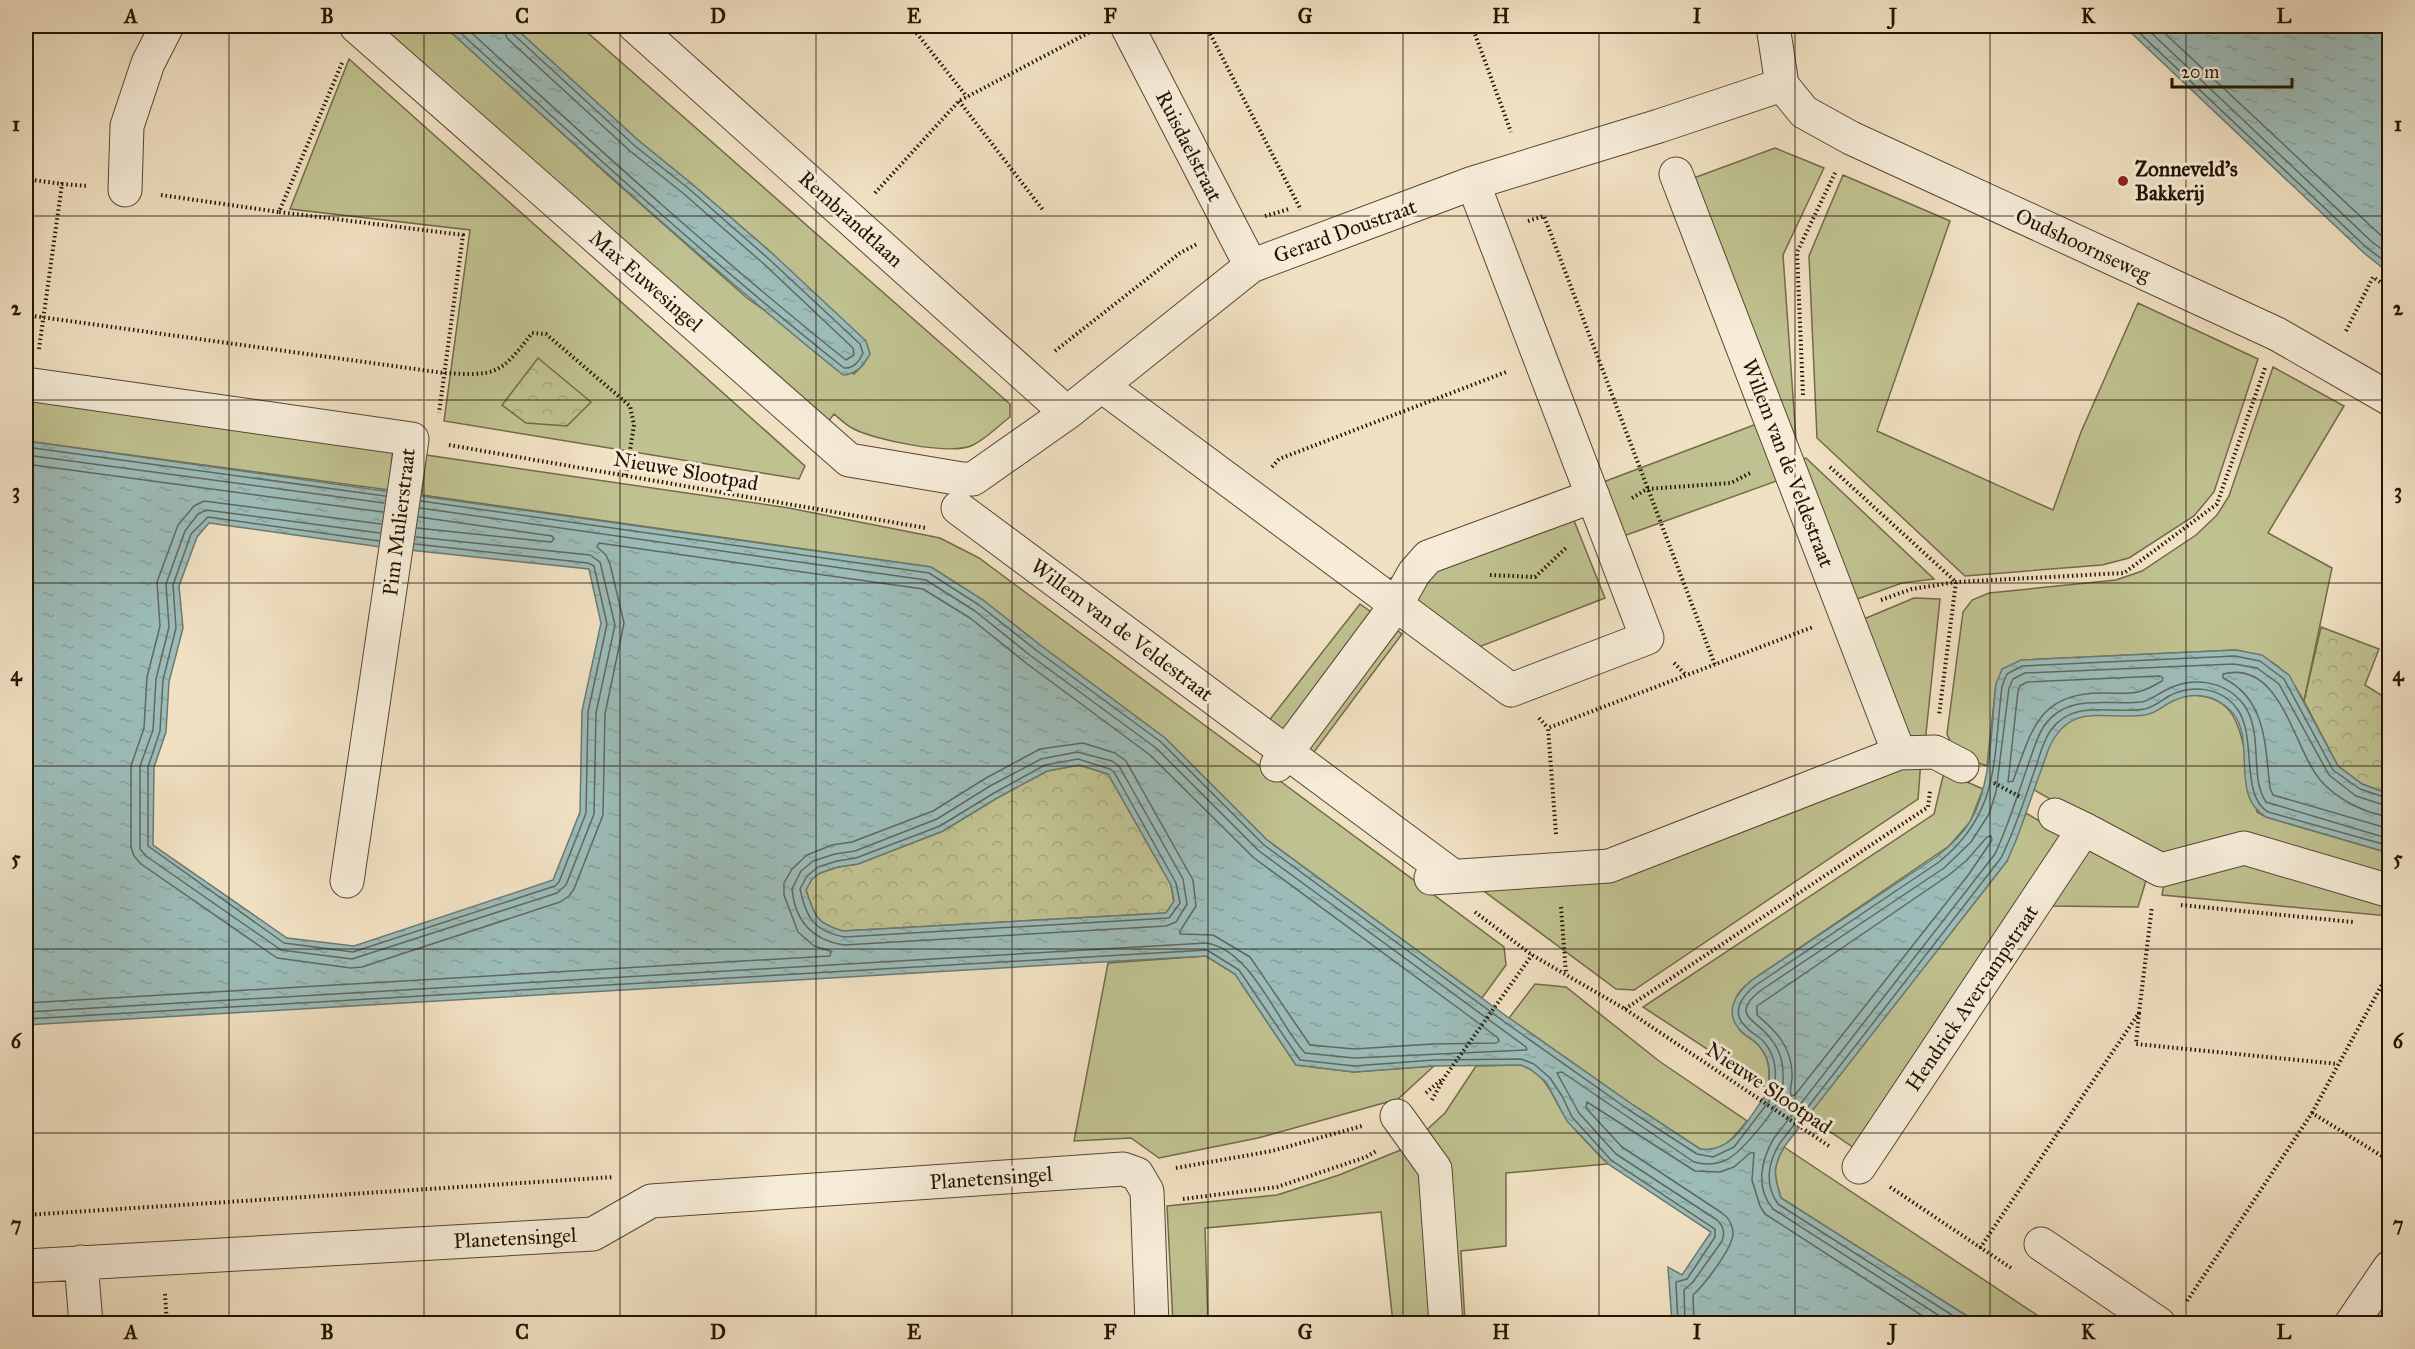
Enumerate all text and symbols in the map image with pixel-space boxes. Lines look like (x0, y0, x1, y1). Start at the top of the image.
text: A (122, 4, 138, 28)
text: B (320, 4, 334, 28)
text: C (515, 4, 529, 28)
text: D (710, 4, 726, 28)
text: E (907, 4, 922, 28)
text: F (1103, 4, 1117, 28)
text: G (1298, 4, 1313, 28)
text: H (1492, 4, 1510, 28)
text: I (1693, 4, 1702, 28)
text: J (1886, 4, 1898, 30)
text: K (2081, 4, 2096, 28)
text: L (2277, 4, 2292, 28)
scale bar (2172, 51, 2292, 89)
text: 20 m (2181, 61, 2219, 83)
street label: Ruisdaelstraat (1150, 86, 1228, 206)
text: 1 (12, 112, 20, 136)
text: 1 (2394, 112, 2402, 136)
place label: Zonneveld's Bakkerij (2135, 156, 2238, 206)
street label: Rembrandtlaan (793, 165, 909, 273)
marker: Zonneveld's Bakkerij (2116, 174, 2130, 188)
street label: Gerard Doustraat (1270, 193, 1421, 269)
street label: Oudshoornseweg (2011, 202, 2155, 288)
street label: Max Euwesingel (584, 225, 708, 338)
text: 2 (11, 296, 22, 320)
text: 2 (2393, 296, 2404, 320)
street label: Willem van de Veldestraat (1736, 355, 1840, 572)
street label: Nieuwe Slootpad (612, 445, 761, 497)
street label: Pim Mulierstraat (377, 446, 421, 597)
text: 3 (12, 479, 20, 504)
text: 3 (2394, 479, 2402, 504)
street label: Willem van de Veldestraat (1026, 553, 1219, 707)
text: 4 (10, 662, 22, 687)
text: 4 (2392, 662, 2404, 687)
text: 5 (11, 846, 21, 870)
text: 5 (2393, 846, 2403, 870)
street label: Hendrick Avercampstraat (1900, 899, 2044, 1096)
text: 6 (11, 1029, 23, 1053)
text: 6 (2393, 1029, 2405, 1053)
street label: Nieuwe Slootpad (1701, 1036, 1837, 1140)
street label: Planetensingel (929, 1161, 1054, 1195)
text: 7 (11, 1212, 22, 1236)
text: 7 (2393, 1212, 2404, 1236)
street label: Planetensingel (453, 1222, 578, 1254)
text: A (122, 1320, 138, 1344)
text: B (320, 1320, 334, 1344)
text: C (515, 1320, 529, 1344)
text: D (710, 1320, 726, 1344)
text: E (907, 1320, 922, 1344)
text: F (1103, 1320, 1117, 1344)
text: G (1298, 1320, 1313, 1344)
text: H (1492, 1320, 1510, 1344)
text: I (1693, 1320, 1702, 1344)
text: J (1886, 1320, 1898, 1346)
text: K (2081, 1320, 2096, 1344)
text: L (2277, 1320, 2292, 1344)

